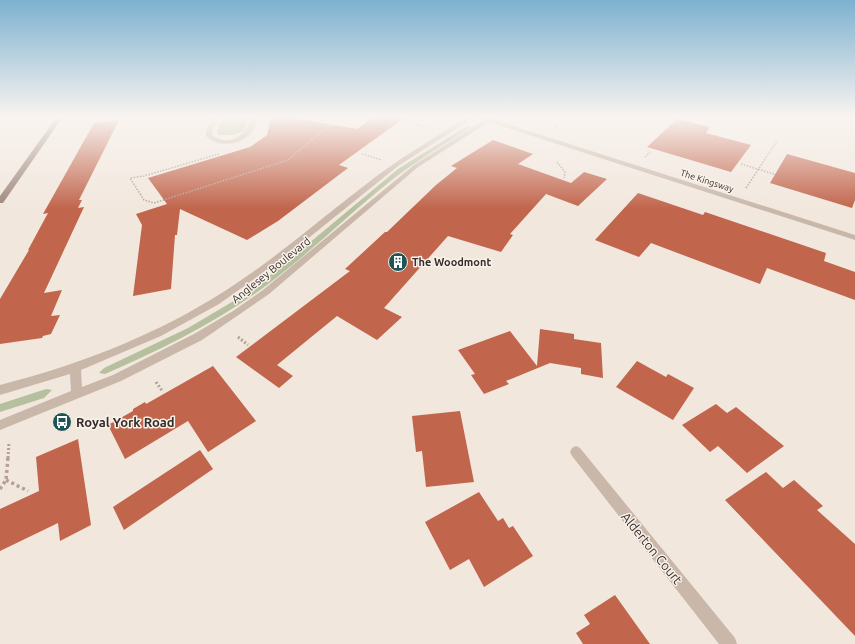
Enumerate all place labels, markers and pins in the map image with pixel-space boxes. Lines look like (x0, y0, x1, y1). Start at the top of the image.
building icon: The Woodmont (387, 251, 409, 273)
place label: The Woodmont (412, 256, 491, 268)
bus stop icon: Royal York Road (51, 411, 73, 433)
place label: Royal York Road (76, 415, 175, 429)

